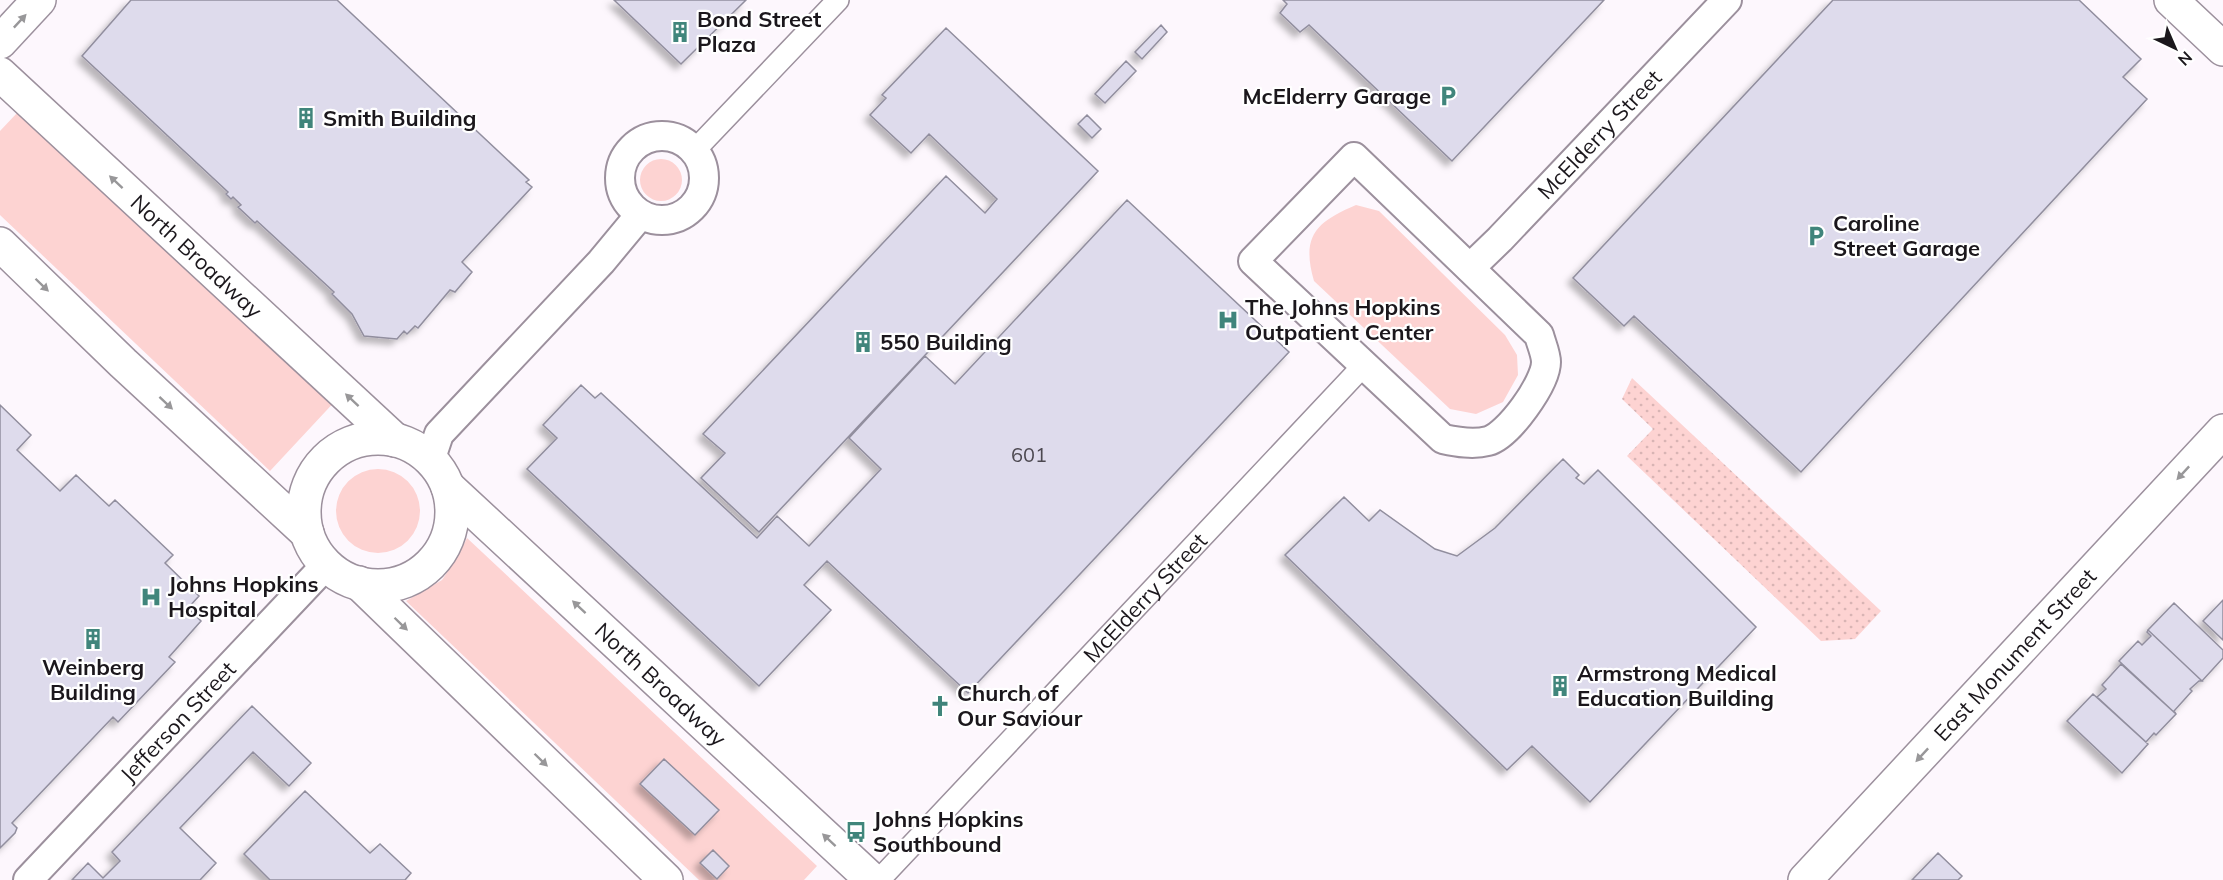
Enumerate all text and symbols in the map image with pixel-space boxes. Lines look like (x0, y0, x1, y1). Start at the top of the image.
place label: Bond Street Plaza (697, 5, 821, 58)
one-way arrow (13, 14, 26, 29)
north arrow (2145, 18, 2205, 78)
building icon: Bond Street Plaza (668, 20, 692, 44)
text: N (2174, 47, 2197, 70)
street label: McElderry Street (1531, 64, 1668, 205)
place label: McElderry Garage (1242, 82, 1431, 110)
parking icon: McElderry Garage (1436, 84, 1460, 108)
place label: Smith Building (323, 104, 476, 132)
building icon: Smith Building (294, 106, 318, 130)
one-way arrow (109, 175, 124, 189)
street label: North Broadway (125, 188, 268, 324)
place label: Caroline Street Garage (1833, 209, 1980, 262)
parking icon: Caroline Street Garage (1804, 224, 1828, 248)
one-way arrow (35, 277, 49, 291)
place label: The Johns Hopkins Outpatient Center (1245, 293, 1440, 346)
hospital icon: The Johns Hopkins Outpatient Center (1216, 308, 1240, 332)
place label: 550 Building (880, 328, 1012, 356)
building icon: 550 Building (851, 330, 875, 354)
one-way arrow (345, 393, 359, 407)
one-way arrow (159, 396, 174, 410)
house number: 601 (1011, 442, 1047, 467)
one-way arrow (2176, 466, 2190, 481)
street label: McElderry Street (1077, 527, 1213, 668)
street label: East Monument Street (1928, 562, 2102, 747)
place label: Johns Hopkins Hospital (168, 570, 318, 623)
hospital icon: Johns Hopkins Hospital (139, 585, 163, 609)
one-way arrow (571, 600, 586, 614)
street label: North Broadway (589, 616, 733, 752)
one-way arrow (393, 617, 408, 631)
building icon: Weinberg Building (81, 627, 105, 651)
place label: Weinberg Building (42, 653, 144, 706)
street label: Jefferson Street (114, 655, 242, 788)
place label: Armstrong Medical Education Building (1577, 659, 1777, 712)
building icon: Armstrong Medical Education Building (1548, 674, 1572, 698)
place label: Church of Our Saviour (957, 679, 1083, 732)
church icon: Church of Our Saviour (928, 694, 952, 718)
one-way arrow (1915, 747, 1929, 761)
one-way arrow (534, 752, 548, 766)
place label: Johns Hopkins Southbound (873, 805, 1023, 858)
bus stop icon: Johns Hopkins Southbound (844, 820, 868, 844)
one-way arrow (821, 833, 836, 847)

